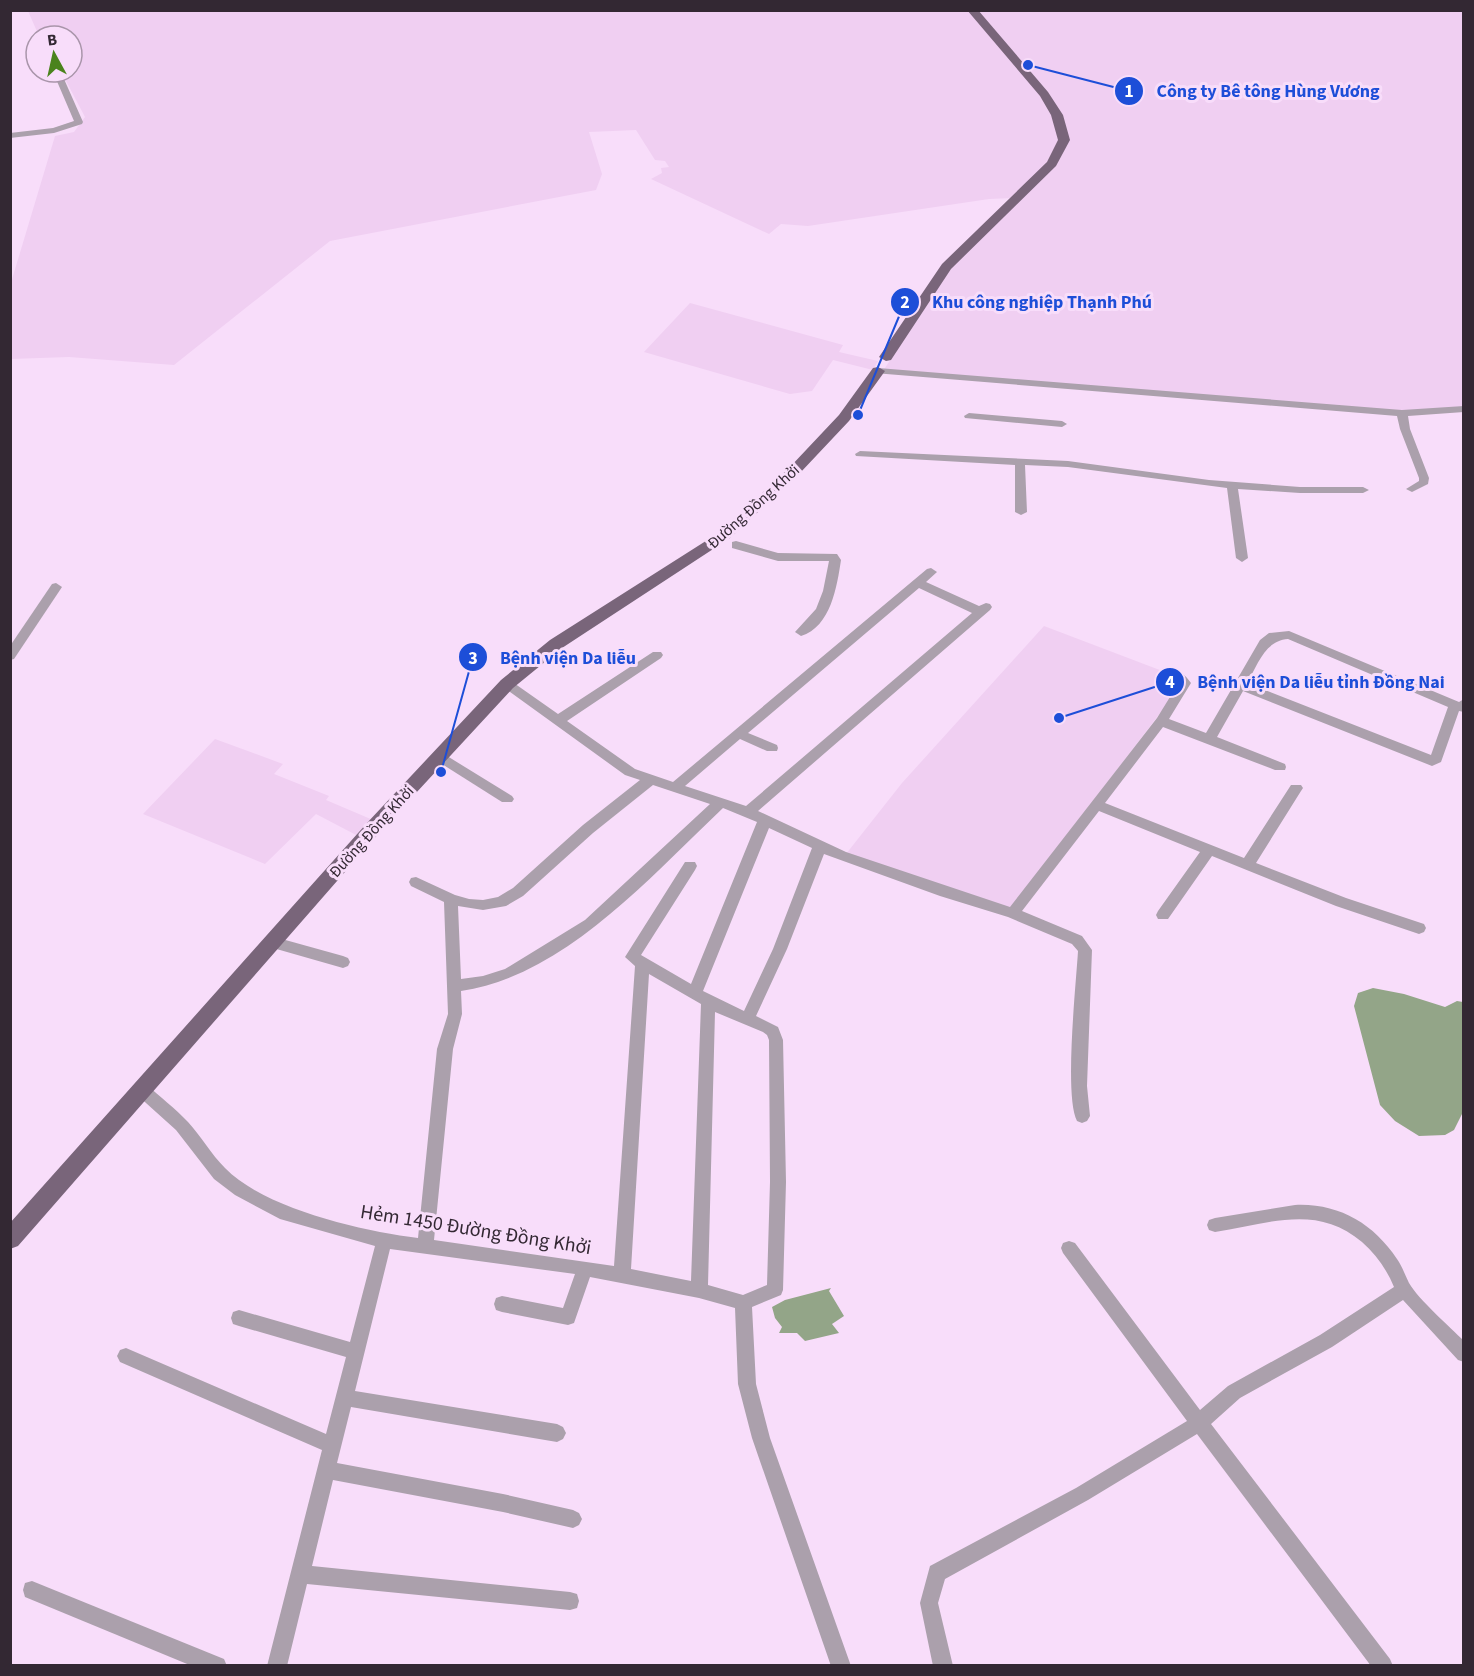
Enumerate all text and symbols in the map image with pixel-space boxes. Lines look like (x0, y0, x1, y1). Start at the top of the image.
north arrow (24, 24, 84, 84)
text: B (46, 29, 59, 52)
callout: Công ty Bê tông Hùng Vương (1114, 73, 1391, 109)
text: 1 (1124, 79, 1134, 104)
text: Công ty Bê tông Hùng Vương (1156, 79, 1380, 104)
callout: Khu công nghiệp Thạnh Phú (890, 284, 1164, 320)
text: 2 (900, 290, 910, 315)
text: Khu công nghiệp Thạnh Phú (932, 290, 1152, 315)
street label: Đường Đồng Khởi (703, 459, 804, 554)
callout: Bệnh viện Da liễu (458, 639, 648, 675)
text: 3 (468, 646, 478, 671)
text: Bệnh viện Da liễu (500, 646, 636, 671)
callout: Bệnh viện Da liễu tỉnh Đồng Nai (1155, 664, 1457, 700)
text: 4 (1165, 670, 1175, 695)
text: Bệnh viện Da liễu tỉnh Đồng Nai (1197, 670, 1445, 695)
street label: Đường Đồng Khởi (324, 781, 419, 882)
street label: Hẻm 1450 Đường Đồng Khởi (358, 1198, 593, 1262)

